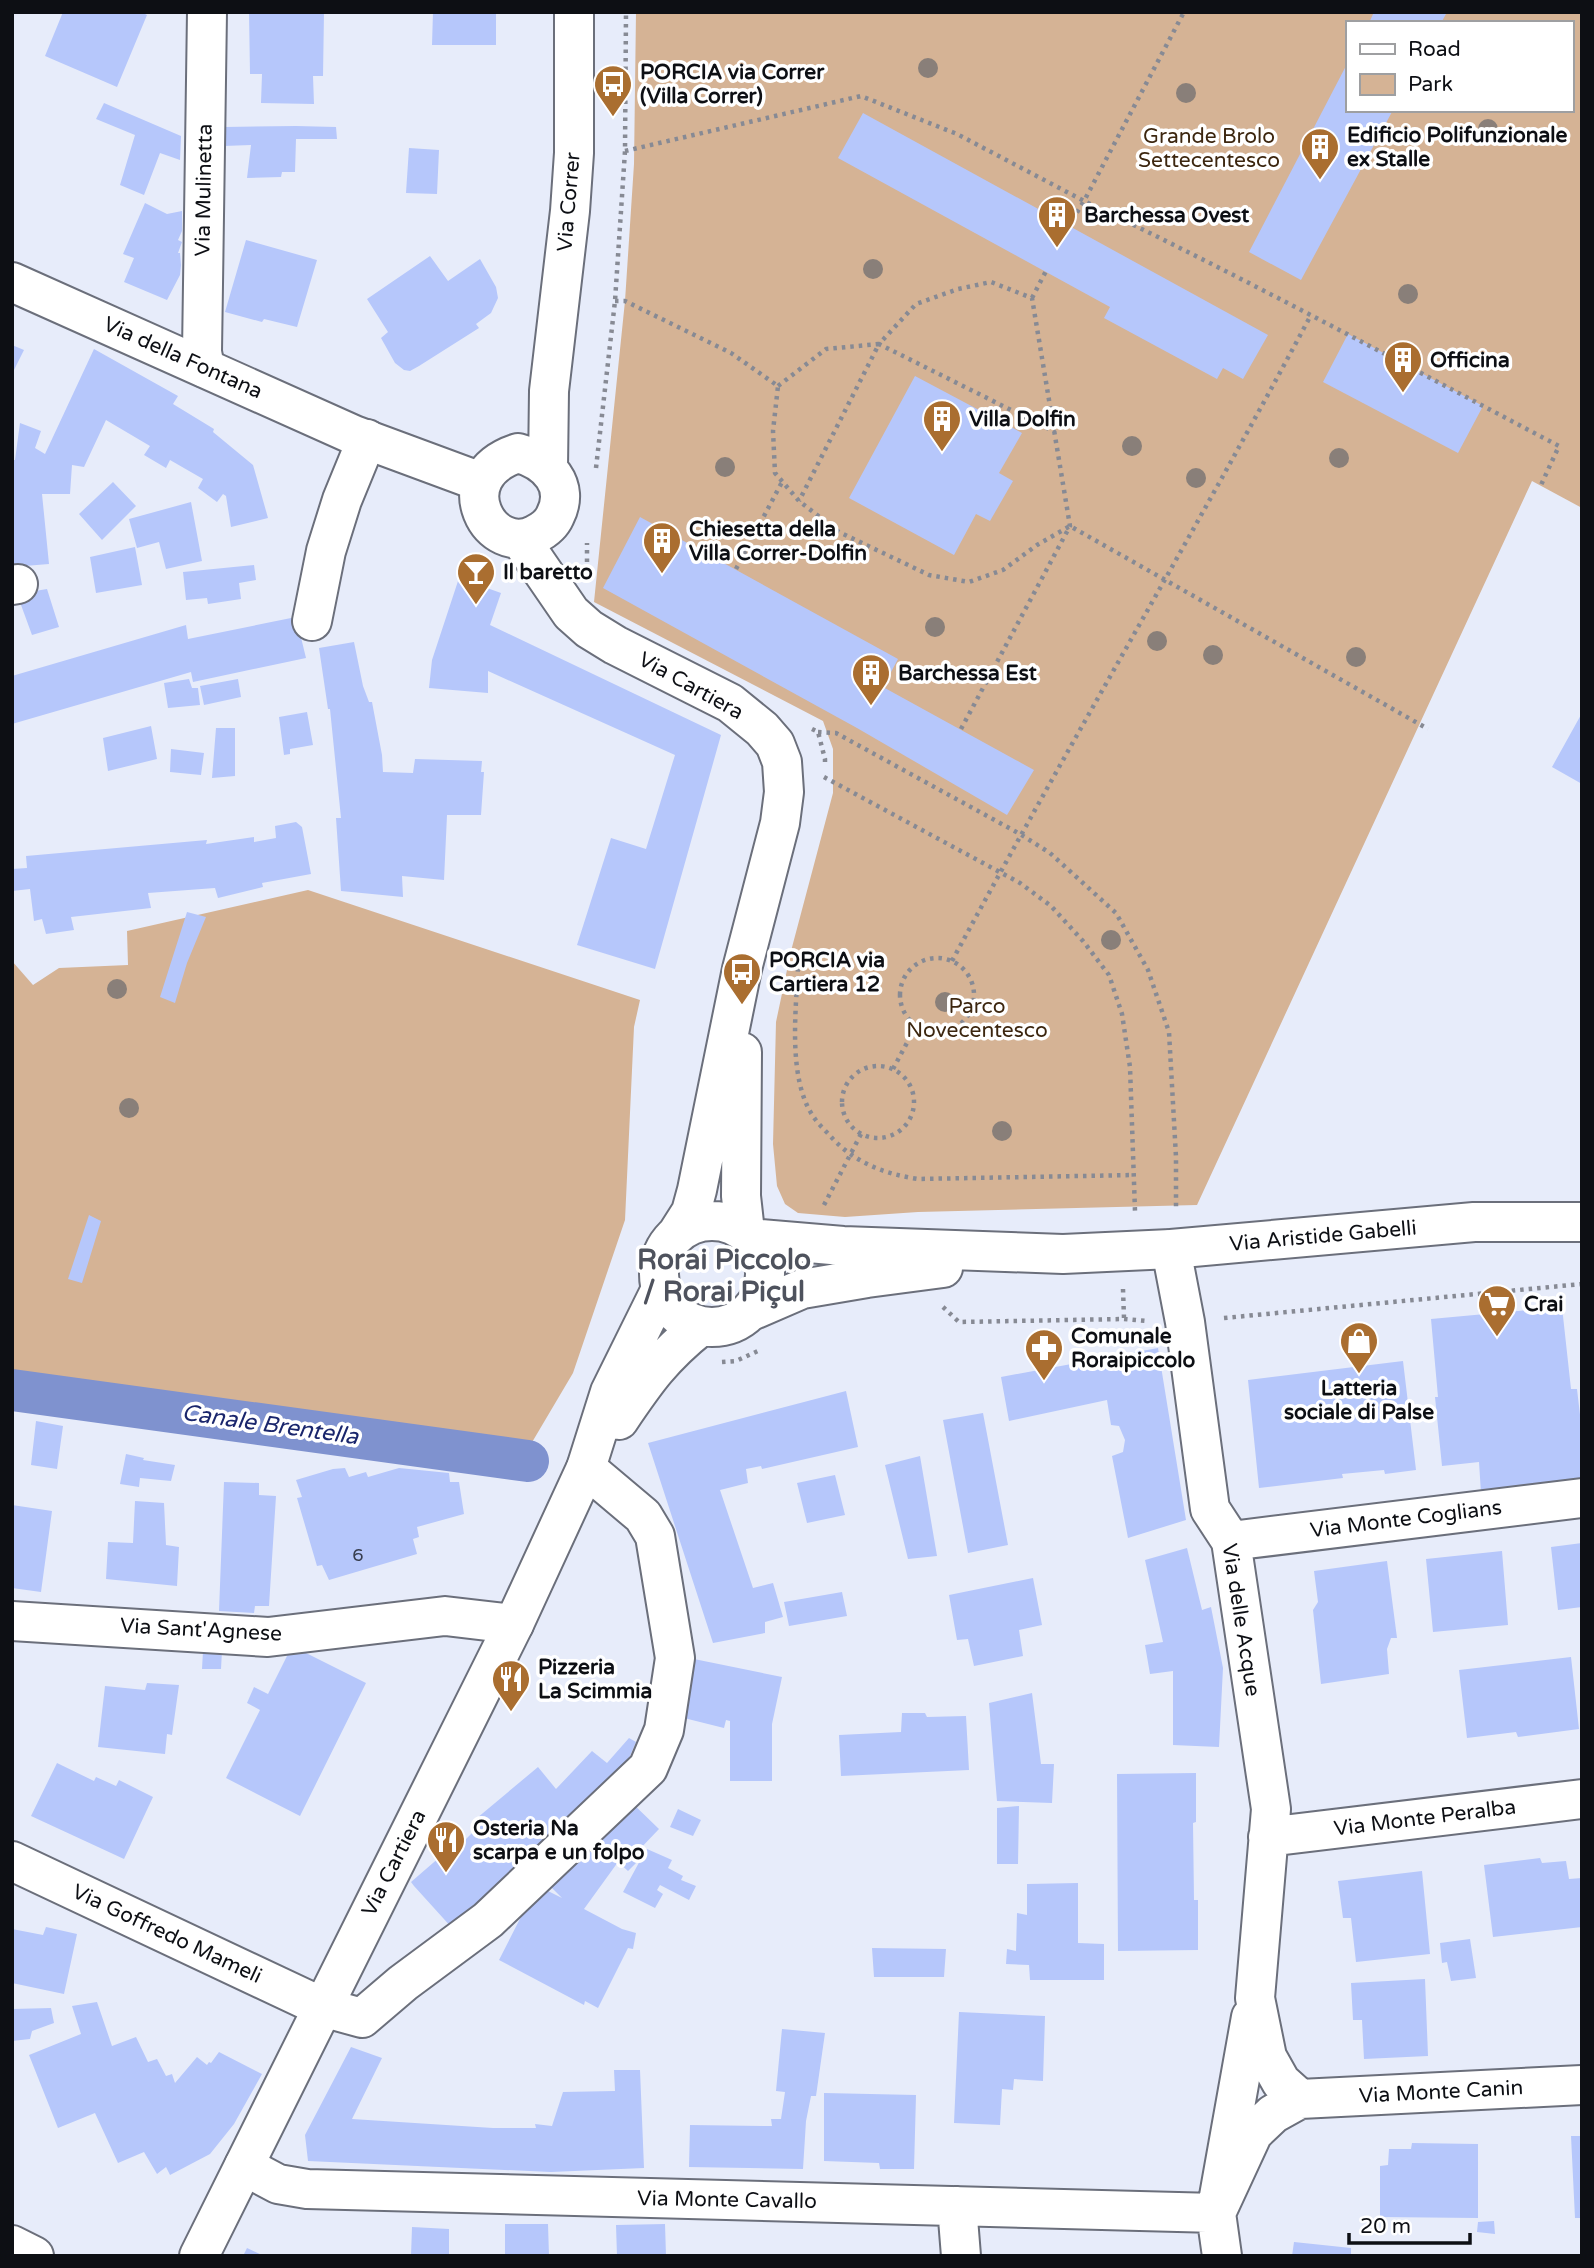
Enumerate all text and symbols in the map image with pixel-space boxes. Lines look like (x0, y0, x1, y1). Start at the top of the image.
legend (1346, 21, 1573, 112)
text: Road (1408, 37, 1461, 62)
place label: PORCIA via Correr (Villa Correr) (640, 60, 825, 109)
bus stop icon: PORCIA via Correr (Villa Correr) (592, 63, 634, 118)
text: Park (1408, 72, 1453, 97)
street label: Via Mulinetta (190, 123, 218, 257)
place label: Edificio Polifunzionale ex Stalle (1347, 123, 1568, 172)
park label: Grande Brolo Settecentesco (1138, 124, 1280, 173)
building icon: Edificio Polifunzionale ex Stalle (1299, 126, 1341, 181)
street label: Via Correr (552, 151, 586, 253)
building icon: Barchessa Ovest (1036, 194, 1078, 249)
place label: Barchessa Ovest (1084, 203, 1249, 228)
street label: Via della Fontana (100, 312, 266, 404)
building icon: Officina (1382, 339, 1424, 394)
place label: Officina (1430, 348, 1510, 373)
building icon: Villa Dolfin (921, 398, 963, 453)
place label: Villa Dolfin (969, 407, 1076, 432)
place label: Chiesetta della Villa Correr-Dolfin (689, 517, 867, 566)
building icon: Chiesetta della Villa Correr-Dolfin (641, 520, 683, 575)
bar icon: Il baretto (455, 551, 497, 606)
place label: Il baretto (503, 560, 593, 585)
street label: Via Cartiera (634, 647, 748, 725)
building icon: Barchessa Est (850, 652, 892, 707)
place label: Barchessa Est (898, 661, 1037, 686)
place label: PORCIA via Cartiera 12 (769, 948, 885, 997)
bus stop icon: PORCIA via Cartiera 12 (721, 951, 763, 1006)
park label: Parco Novecentesco (906, 994, 1048, 1043)
street label: Via Aristide Gabelli (1228, 1215, 1418, 1257)
district label: Rorai Piccolo / Rorai Piçul (637, 1243, 811, 1309)
supermarket icon: Crai (1476, 1283, 1518, 1338)
place label: Crai (1524, 1292, 1564, 1317)
shop icon: Latteria sociale di Palse (1338, 1320, 1380, 1375)
place label: Comunale Roraipiccolo (1071, 1324, 1195, 1373)
pharmacy icon: Comunale Roraipiccolo (1023, 1327, 1065, 1382)
place label: Latteria sociale di Palse (1284, 1376, 1434, 1425)
water label: Canale Brentella (180, 1399, 361, 1451)
street label: Via Monte Coglians (1309, 1495, 1503, 1543)
street label: Via delle Acque (1217, 1542, 1265, 1698)
house number: 6 (352, 1544, 364, 1566)
street label: Via Sant'Agnese (119, 1613, 283, 1647)
place label: Pizzeria La Scimmia (538, 1655, 652, 1704)
restaurant icon: Pizzeria La Scimmia (490, 1658, 532, 1713)
street label: Via Monte Peralba (1333, 1794, 1517, 1842)
street label: Via Cartiera (356, 1806, 432, 1920)
place label: Osteria Na scarpa e un folpo (473, 1816, 645, 1865)
restaurant icon: Osteria Na scarpa e un folpo (425, 1819, 467, 1874)
street label: Via Goffredo Mameli (68, 1879, 266, 1989)
street label: Via Monte Canin (1358, 2075, 1524, 2109)
street label: Via Monte Cavallo (637, 2186, 817, 2214)
scale bar (1349, 2202, 1470, 2246)
text: 20 m (1360, 2214, 1411, 2239)

